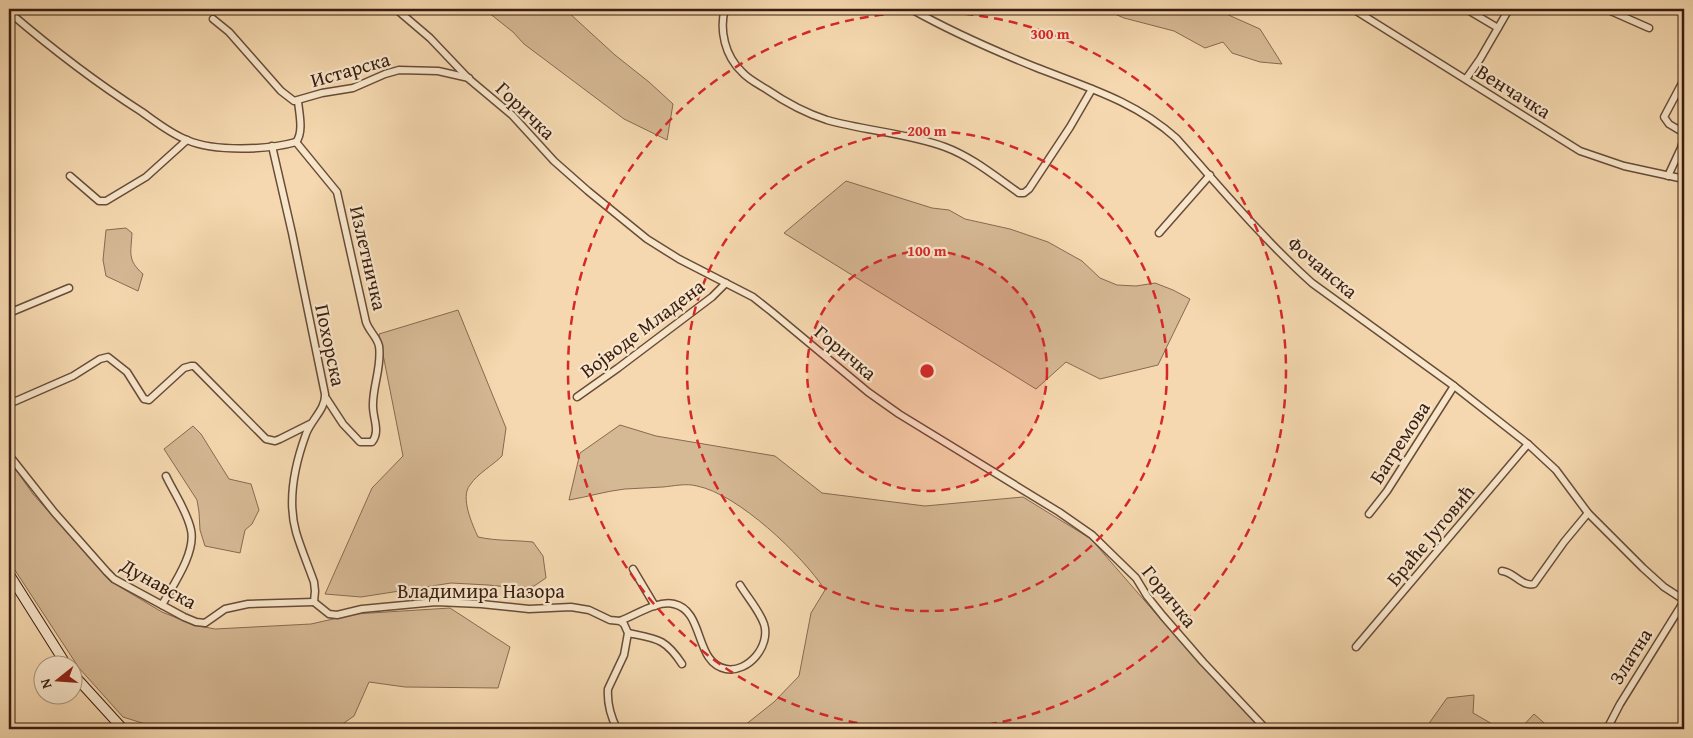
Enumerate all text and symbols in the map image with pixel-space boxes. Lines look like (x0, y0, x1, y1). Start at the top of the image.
text: 300 m (1030, 23, 1070, 44)
street label: Истарска (307, 44, 393, 94)
street label: Венчачка (1471, 57, 1557, 126)
street label: Горичка (490, 74, 563, 146)
text: 200 m (907, 120, 947, 141)
street label: Излетничка (343, 203, 395, 314)
street label: Фочанска (1282, 229, 1365, 305)
text: 100 m (907, 240, 947, 261)
street label: Војводе Младена (574, 271, 711, 384)
street label: Похорска (308, 301, 354, 389)
street label: Горичка (809, 317, 884, 387)
centre of rings (918, 362, 936, 380)
street label: Багремова (1361, 395, 1437, 489)
street label: Браће Југовић (1379, 478, 1481, 592)
street label: Дунавска (115, 550, 203, 616)
street label: Горичка (1136, 558, 1205, 634)
street label: Владимира Назора (397, 576, 565, 605)
street label: Златна (1601, 622, 1659, 690)
north arrow (32, 656, 82, 706)
text: N (34, 676, 56, 691)

